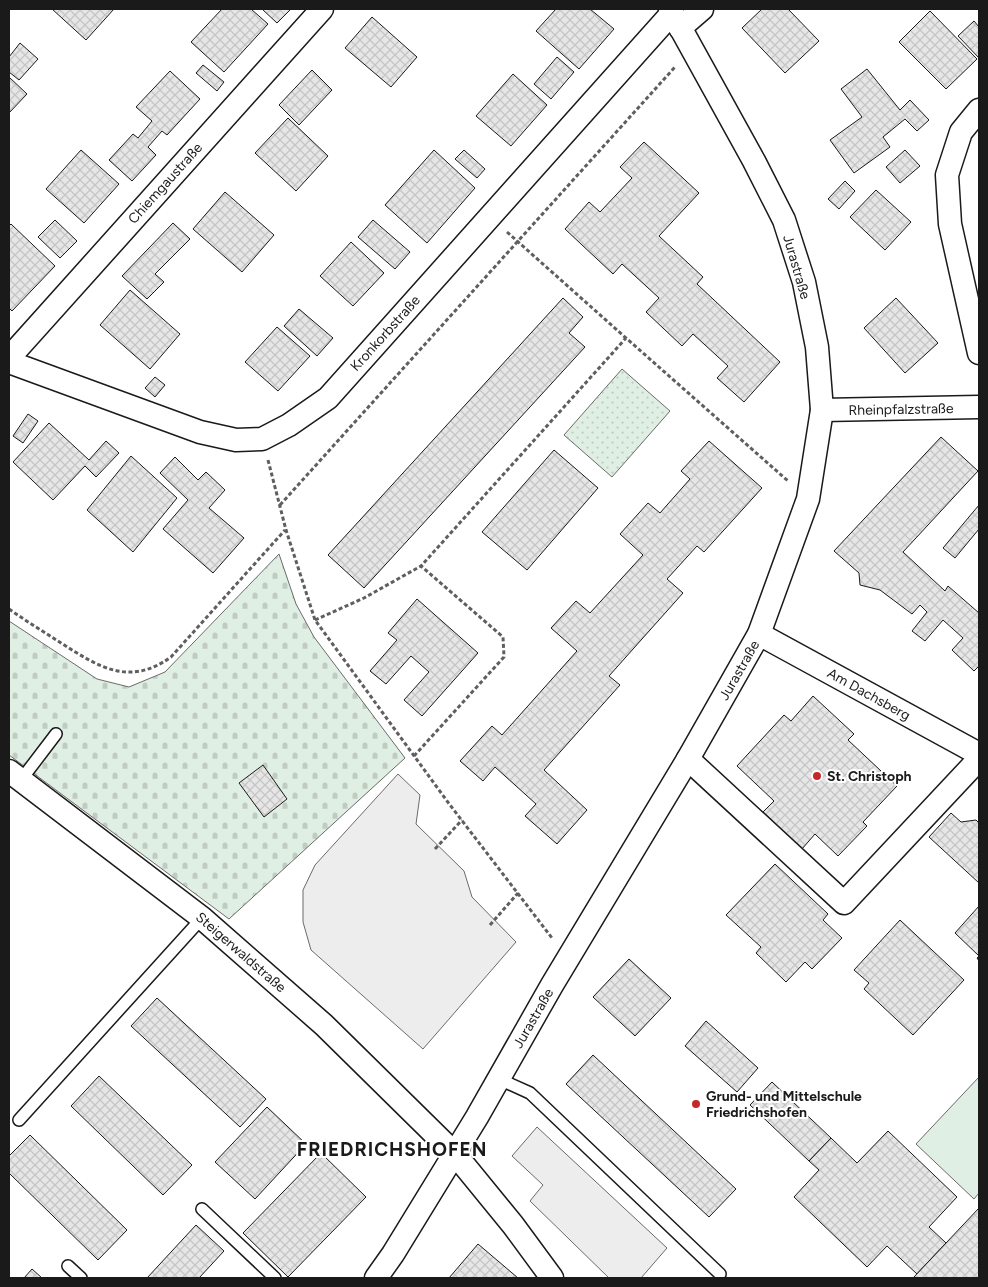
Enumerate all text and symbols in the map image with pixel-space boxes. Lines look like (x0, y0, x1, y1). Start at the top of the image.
street label: Chiemgaustraße (125, 139, 206, 227)
street label: Jurastraße (779, 233, 814, 302)
street label: Kronkorbstraße (347, 292, 424, 375)
street label: Rheinpfalzstraße (848, 400, 954, 419)
street label: Jurastraße (716, 637, 764, 703)
street label: Am Dachsberg (824, 665, 913, 724)
place label: St. Christoph (827, 768, 912, 785)
marker: St. Christoph (811, 770, 823, 782)
street label: Steigerwaldstraße (192, 909, 289, 996)
street label: Jurastraße (510, 985, 558, 1051)
place label: Grund- und Mittelschule Friedrichshofen (706, 1088, 862, 1121)
marker: Grund- und Mittelschule Friedrichshofen (690, 1098, 702, 1110)
district label: FRIEDRICHSHOFEN (297, 1138, 487, 1161)

